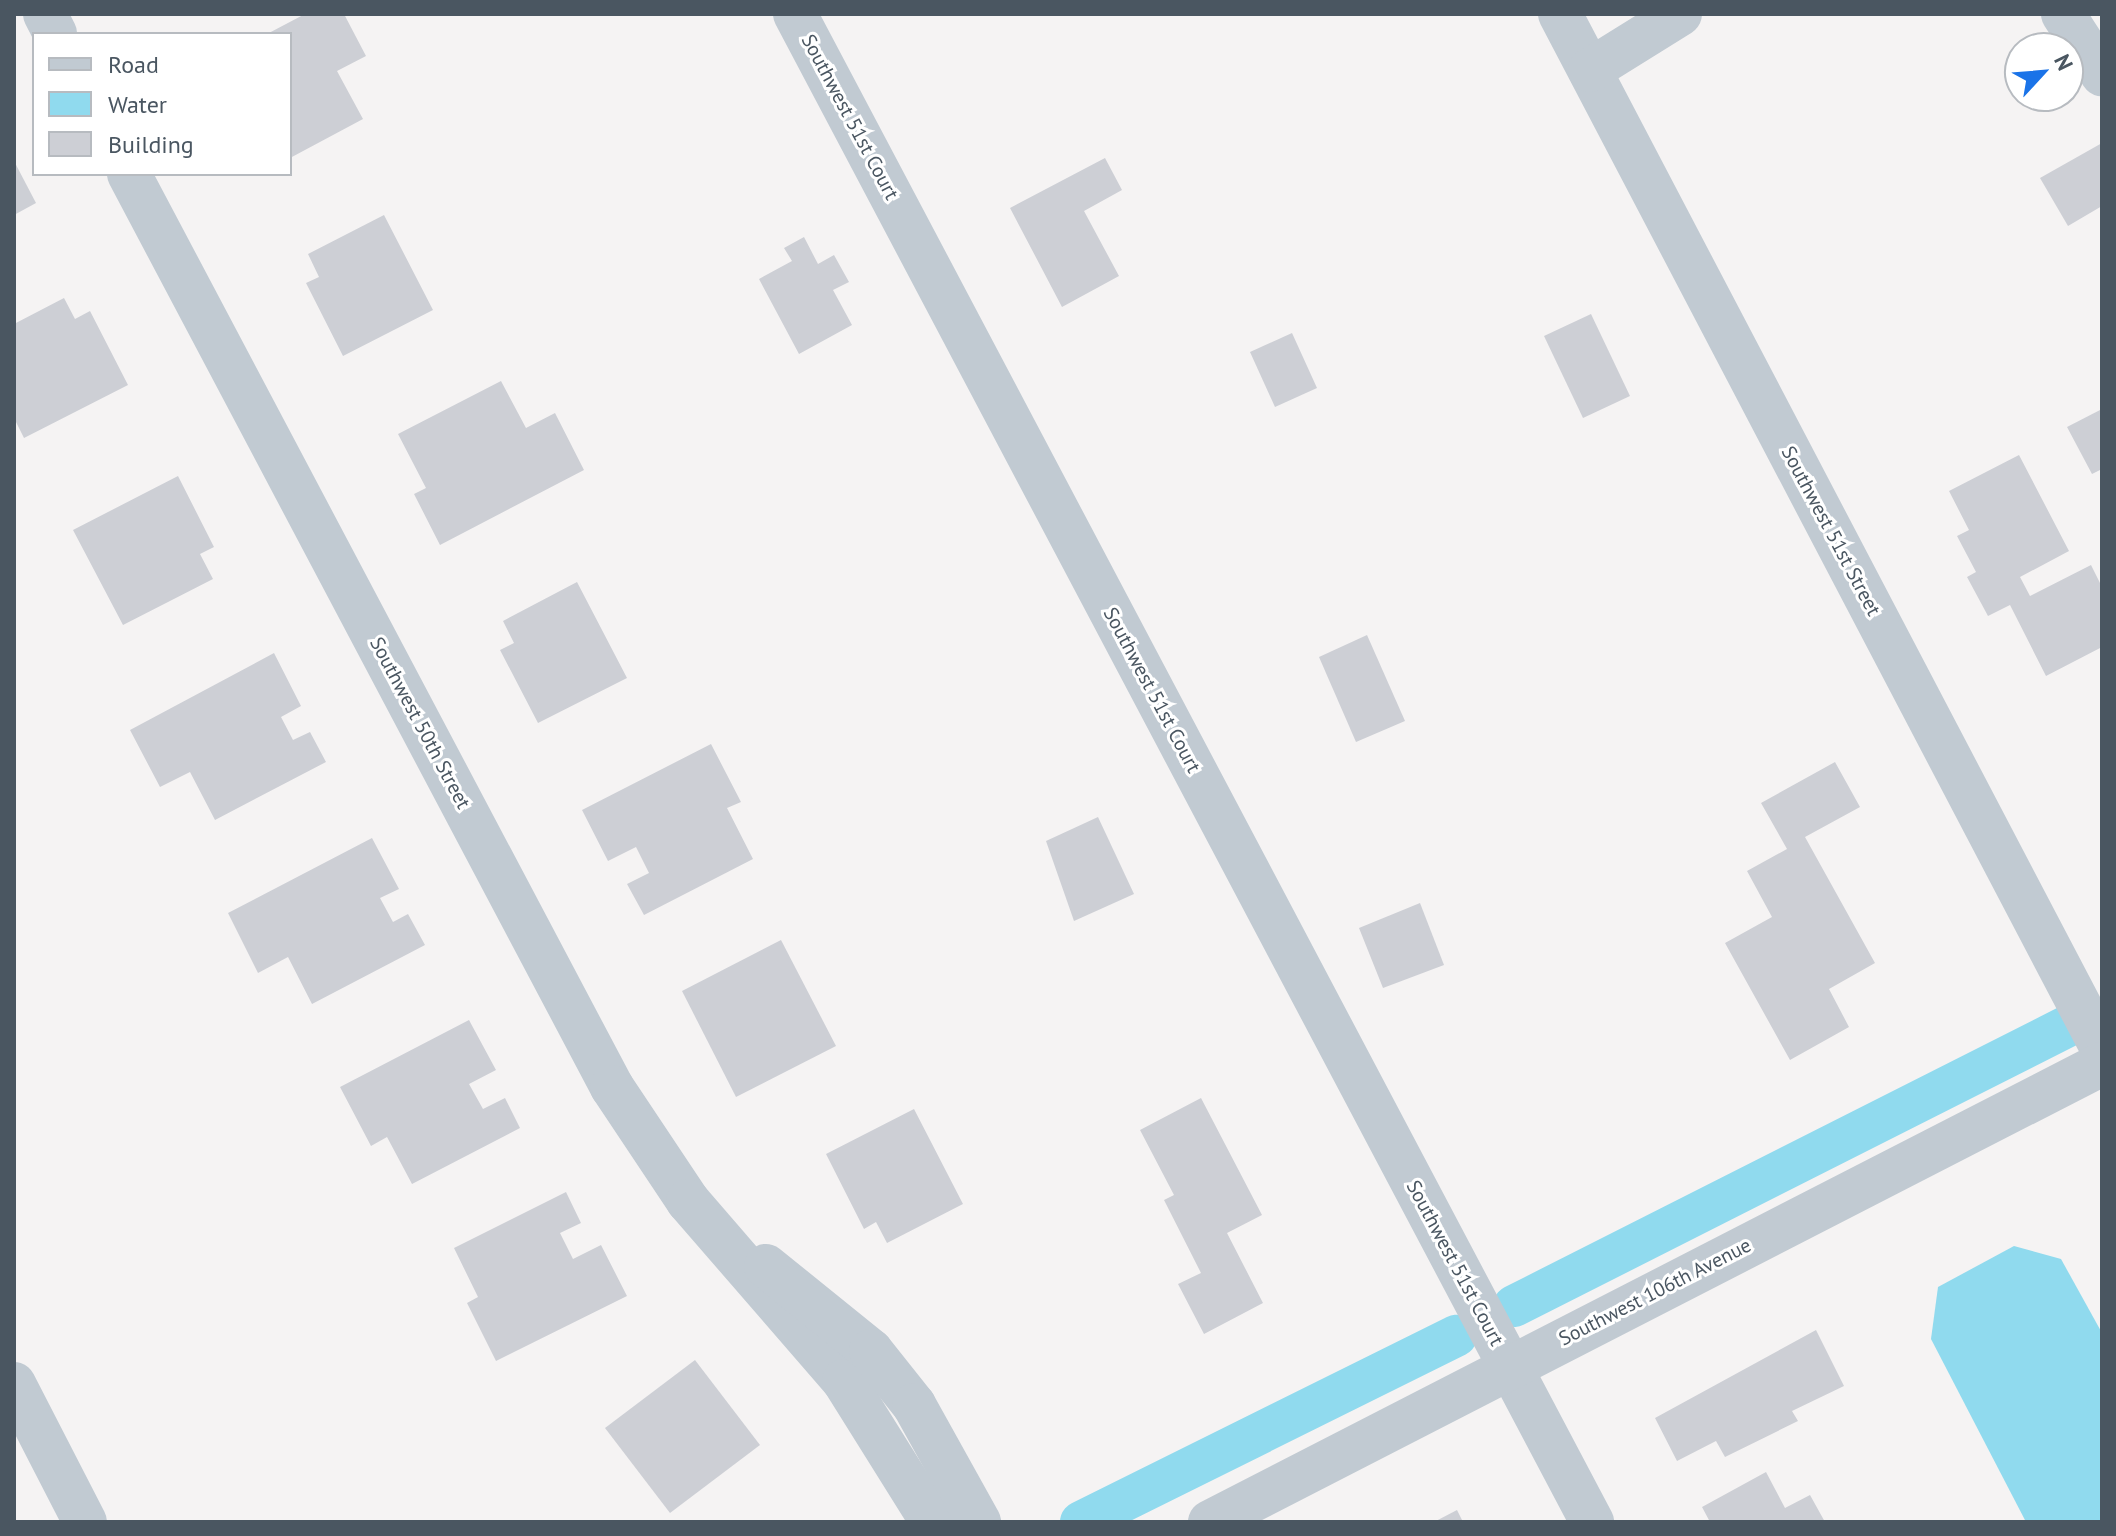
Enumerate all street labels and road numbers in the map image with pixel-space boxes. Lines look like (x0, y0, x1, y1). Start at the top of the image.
street label: Southwest 51st Court (796, 30, 904, 204)
street label: Southwest 51st Street (1776, 442, 1886, 620)
street label: Southwest 51st Court (1098, 603, 1206, 777)
street label: Southwest 50th Street (365, 633, 475, 813)
street label: Southwest 51st Court (1401, 1176, 1509, 1350)
street label: Southwest 106th Avenue (1555, 1233, 1755, 1351)

